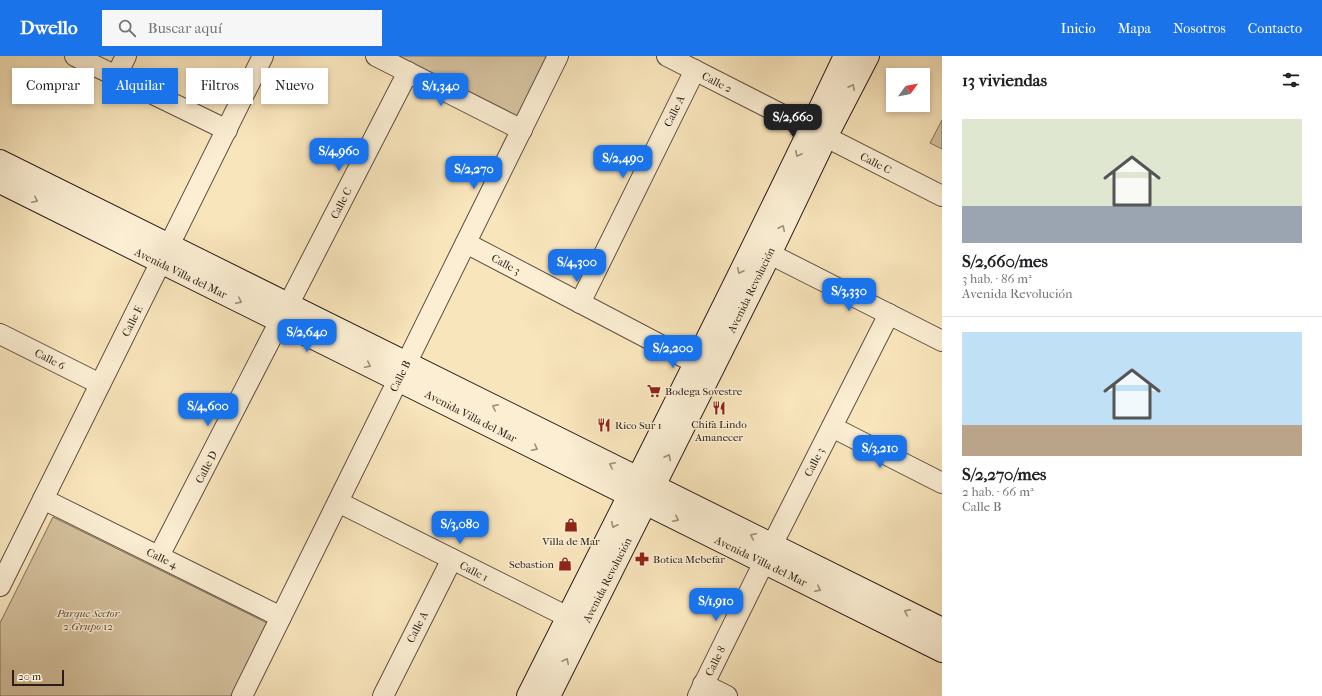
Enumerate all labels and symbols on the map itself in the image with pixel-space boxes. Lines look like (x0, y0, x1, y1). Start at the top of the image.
north arrow (886, 68, 930, 112)
street label: Calle 2 (700, 69, 734, 96)
pin: S/1,340 (404, 73, 478, 107)
one-way arrow (848, 83, 855, 91)
street label: Calle A (661, 93, 688, 129)
pin: S/2,660 (756, 104, 830, 138)
pin: S/4,960 (302, 138, 376, 172)
pin: S/2,490 (586, 145, 660, 179)
one-way arrow (795, 150, 803, 158)
street label: Calle C (858, 150, 894, 177)
pin: S/2,270 (437, 156, 511, 190)
street label: Calle C (328, 185, 355, 221)
one-way arrow (31, 195, 38, 203)
one-way arrow (777, 225, 785, 232)
street label: Avenida Villa del Mar (132, 245, 229, 302)
street label: Avenida Revolución (725, 245, 778, 336)
pin: S/4,300 (540, 249, 614, 283)
street label: Calle 3 (489, 251, 522, 277)
one-way arrow (737, 267, 745, 274)
pin: S/3,330 (812, 278, 886, 312)
one-way arrow (235, 296, 242, 304)
street label: Calle E (119, 303, 146, 339)
pin: S/2,640 (270, 319, 344, 353)
pin: S/2,200 (636, 335, 710, 369)
street label: Calle 6 (32, 346, 67, 373)
street label: Calle B (387, 358, 414, 394)
one-way arrow (364, 360, 372, 368)
supermarket icon: Bodega Sovestre (646, 383, 662, 399)
place label: Bodega Sovestre (665, 385, 743, 398)
street label: Avenida Villa del Mar (422, 387, 519, 445)
pin: S/4,600 (171, 393, 245, 427)
restaurant icon: Chifa Lindo Amanecer (711, 400, 727, 416)
one-way arrow (492, 404, 500, 412)
restaurant icon: Rico Sur 1 (596, 417, 612, 433)
place label: Chifa Lindo Amanecer (691, 418, 747, 444)
place label: Rico Sur 1 (615, 419, 662, 432)
pin: S/3,210 (843, 435, 917, 469)
one-way arrow (530, 443, 538, 451)
street label: Calle 3 (802, 446, 827, 479)
street label: Calle D (193, 449, 220, 486)
one-way arrow (663, 454, 671, 461)
one-way arrow (608, 462, 616, 470)
pin: S/3,080 (423, 511, 497, 545)
one-way arrow (672, 514, 679, 522)
shop icon: Villa de Mar (563, 517, 579, 533)
one-way arrow (611, 521, 619, 528)
street label: Avenida Villa del Mar (712, 533, 809, 590)
one-way arrow (750, 533, 757, 541)
place label: Villa de Mar (541, 535, 600, 548)
street label: Avenida Revolución (580, 535, 635, 626)
street label: Calle 4 (144, 545, 180, 572)
pharmacy icon: Botica Mebefar (634, 551, 650, 567)
place label: Botica Mebefar (653, 553, 725, 566)
shop icon: Sebastion (557, 556, 573, 572)
place label: Sebastion (509, 558, 555, 571)
street label: Calle 1 (457, 559, 490, 584)
one-way arrow (813, 584, 821, 592)
pin: S/1,910 (679, 588, 753, 622)
park label: Parque Sector 2 Grupo 12 (56, 607, 120, 633)
street label: Calle A (404, 609, 431, 645)
one-way arrow (904, 609, 911, 617)
street label: Calle 8 (703, 644, 728, 678)
one-way arrow (561, 658, 569, 665)
scale bar (12, 668, 64, 687)

